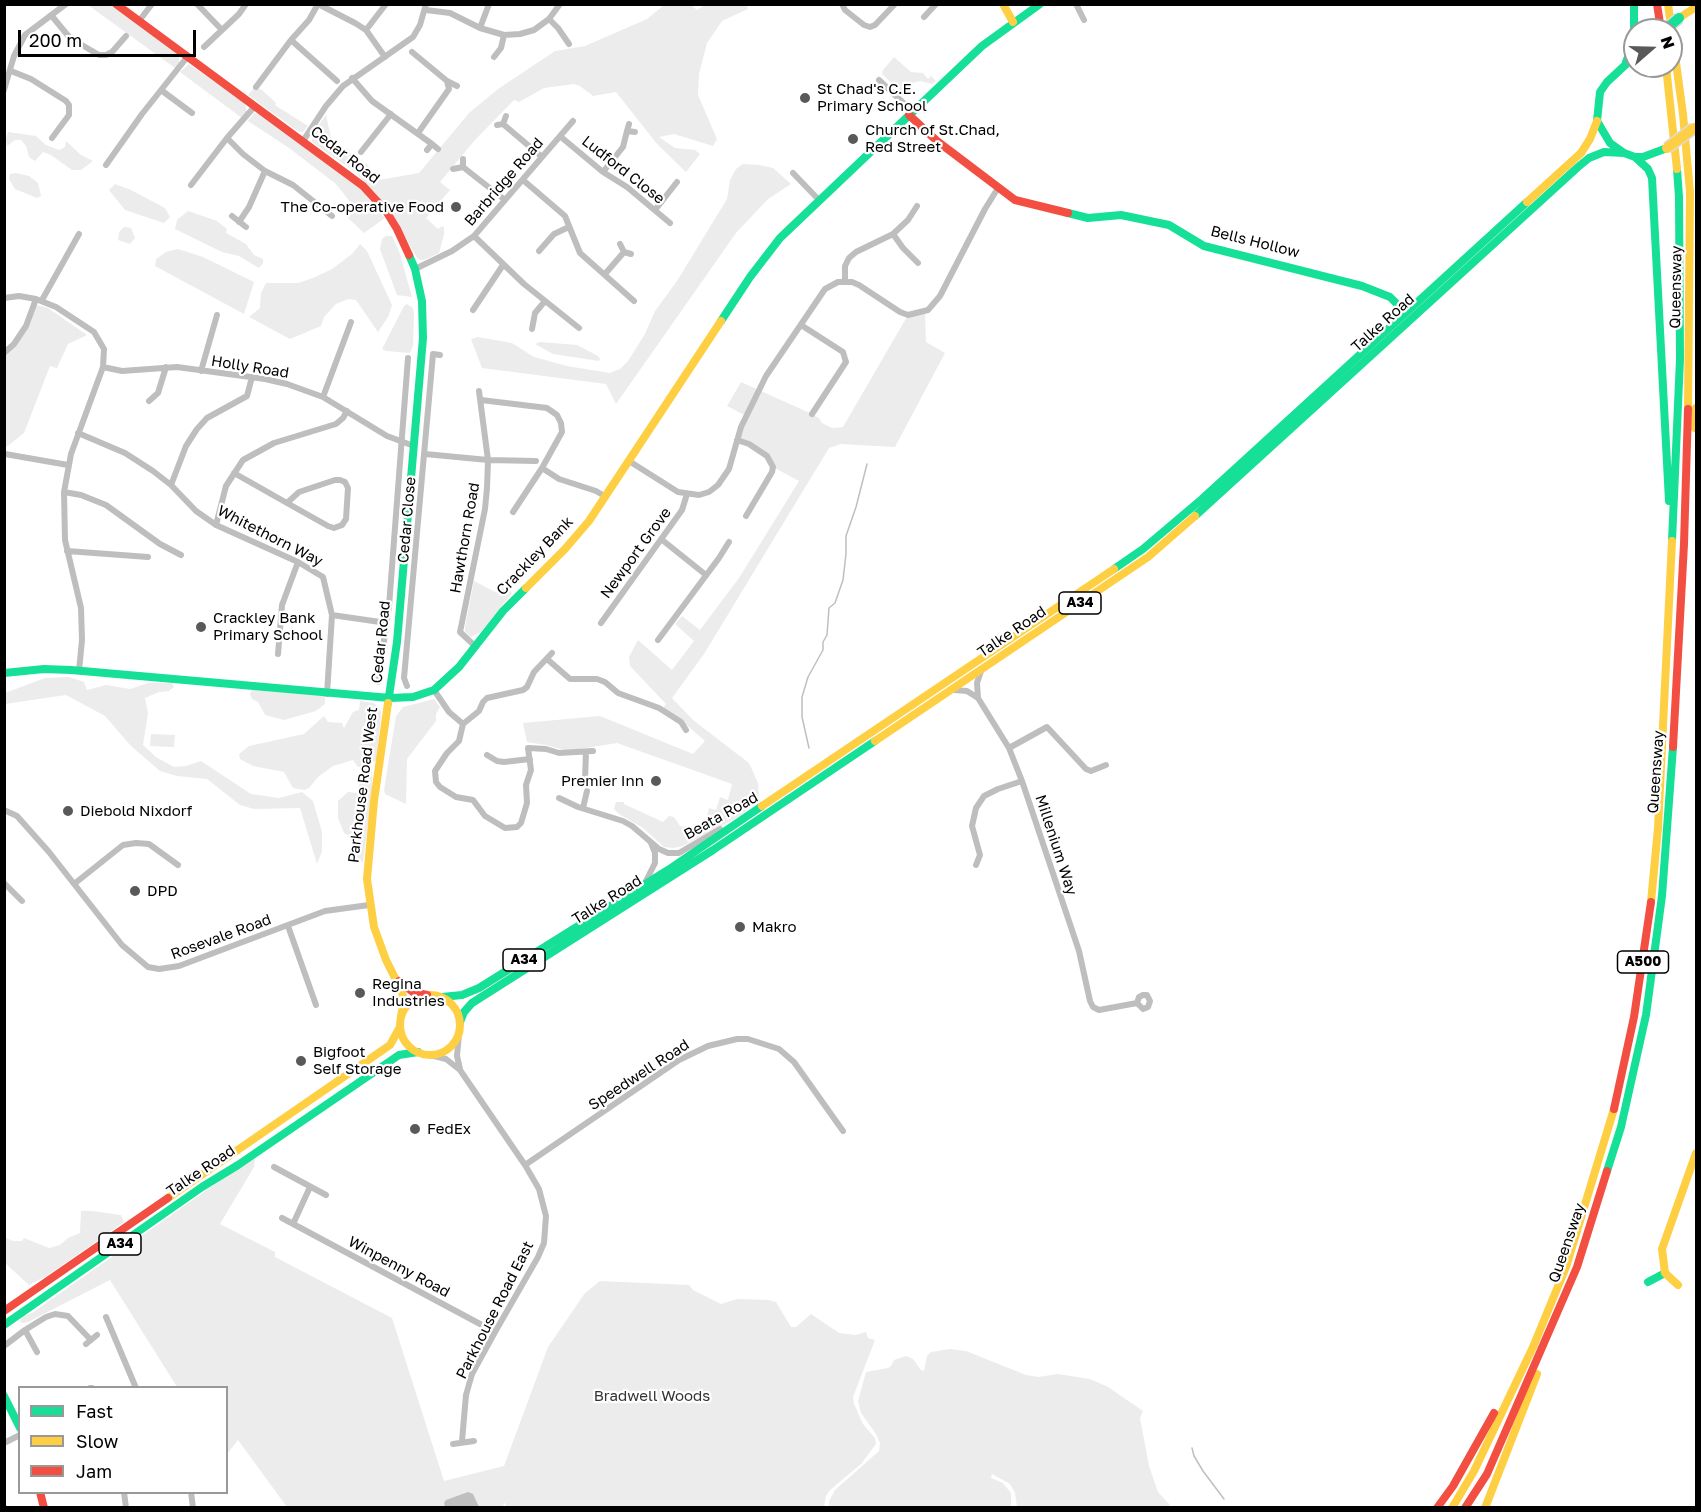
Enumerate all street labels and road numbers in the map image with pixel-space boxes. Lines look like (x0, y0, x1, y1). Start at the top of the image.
street label: Cedar Road (307, 122, 383, 188)
street label: Ludford Close (578, 132, 668, 208)
street label: Barbridge Road (461, 134, 547, 230)
street label: Bells Hollow (1209, 222, 1301, 262)
street label: Queensway (1666, 245, 1686, 329)
street label: Talke Road (1348, 290, 1418, 356)
street label: Holly Road (210, 352, 290, 382)
street label: Cedar Close (394, 476, 420, 564)
street label: Hawthorn Road (446, 481, 484, 595)
street label: Whitethorn Way (214, 502, 326, 570)
street label: Newport Grove (597, 504, 675, 602)
street label: Crackley Bank (493, 513, 577, 599)
road number: A34 (1059, 592, 1101, 614)
street label: Cedar Road (368, 600, 394, 684)
street label: Talke Road (974, 603, 1050, 661)
street label: Parkhouse Road West (344, 706, 382, 864)
street label: Queensway (1644, 730, 1668, 814)
street label: Beata Road (681, 788, 761, 844)
street label: Millenium Way (1031, 792, 1081, 898)
street label: Talke Road (569, 872, 645, 928)
street label: Rosevale Road (168, 910, 274, 964)
road number: A34 (503, 949, 545, 971)
road number: A500 (1618, 951, 1668, 973)
street label: Speedwell Road (585, 1036, 693, 1114)
street label: Talke Road (163, 1142, 239, 1200)
street label: Queensway (1545, 1201, 1589, 1285)
road number: A34 (99, 1233, 141, 1255)
street label: Winpenny Road (345, 1233, 453, 1301)
street label: Parkhouse Road East (452, 1238, 538, 1382)

